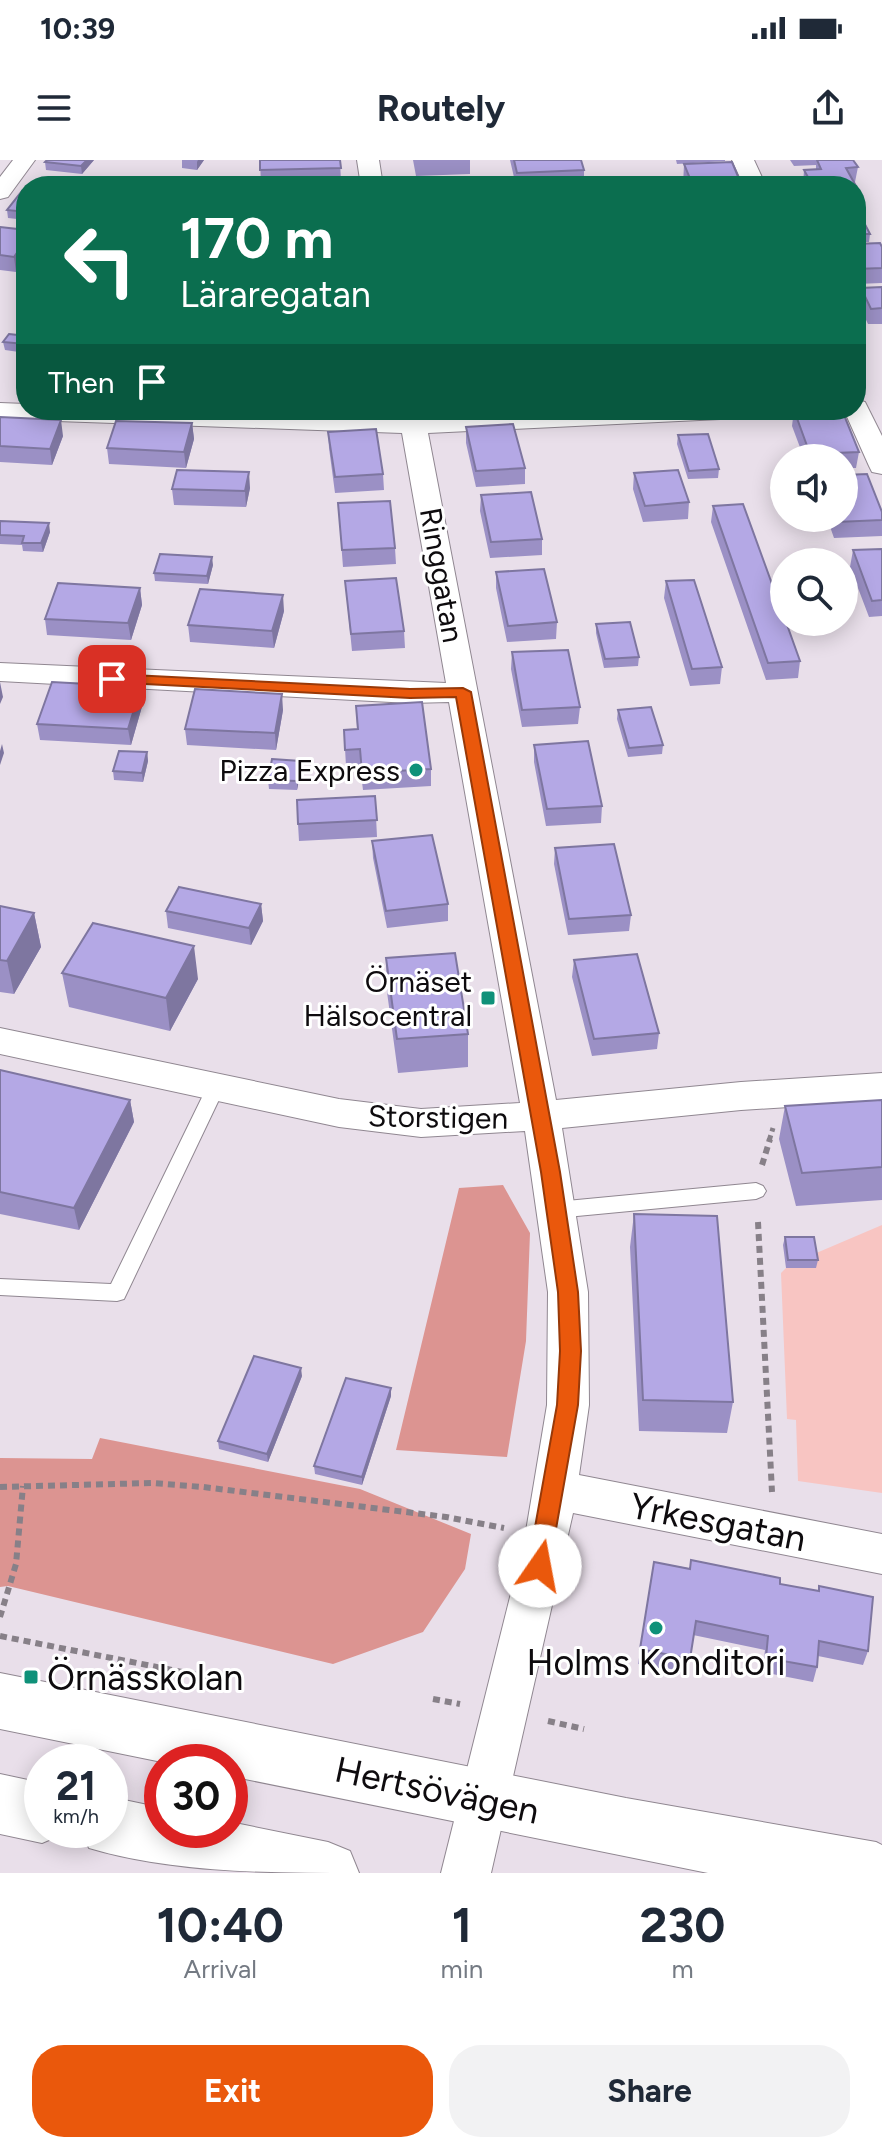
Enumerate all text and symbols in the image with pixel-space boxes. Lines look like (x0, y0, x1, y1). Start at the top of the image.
text: 10:39 (40, 10, 115, 47)
icon: menu (32, 86, 76, 130)
icon: share (806, 86, 850, 130)
text: Routely (377, 87, 505, 130)
text: 170 m (180, 205, 333, 272)
icon: left (48, 208, 152, 312)
text: Läraregatan (180, 273, 371, 316)
icon: arrive (130, 360, 174, 404)
text: Then (48, 364, 114, 401)
map controls (770, 444, 858, 636)
button: sound (770, 444, 858, 532)
street label: Ringgatan (412, 505, 472, 645)
button: search (770, 548, 858, 636)
pin (78, 645, 146, 713)
icon: arrive (90, 657, 134, 701)
place label: Pizza Express (219, 752, 400, 789)
marker: Pizza Express (407, 761, 425, 779)
place label: Örnäset Hälsocentral (303, 963, 472, 1034)
marker: Örnäset Hälsocentral (479, 989, 497, 1007)
street label: Storstigen (368, 1097, 508, 1137)
street label: Yrkesgatan (627, 1484, 809, 1560)
position arrow (498, 1524, 582, 1608)
marker: Holms Konditori (647, 1619, 665, 1637)
place label: Holms Konditori (526, 1641, 786, 1684)
place label: Örnässkolan (47, 1656, 243, 1699)
marker: Örnässkolan (22, 1668, 40, 1686)
speed limit sign: 30 (144, 1744, 248, 1848)
street label: Hertsövägen (331, 1747, 543, 1833)
text: 21 (56, 1762, 96, 1810)
text: km/h (53, 1804, 99, 1828)
text: 10:40 (157, 1896, 284, 1954)
text: 1 (452, 1896, 472, 1954)
text: 230 (640, 1896, 725, 1954)
text: Arrival (184, 1953, 257, 1985)
text: min (441, 1953, 483, 1985)
text: m (672, 1953, 694, 1985)
button: Exit (32, 2045, 433, 2137)
button: Share (449, 2045, 850, 2137)

